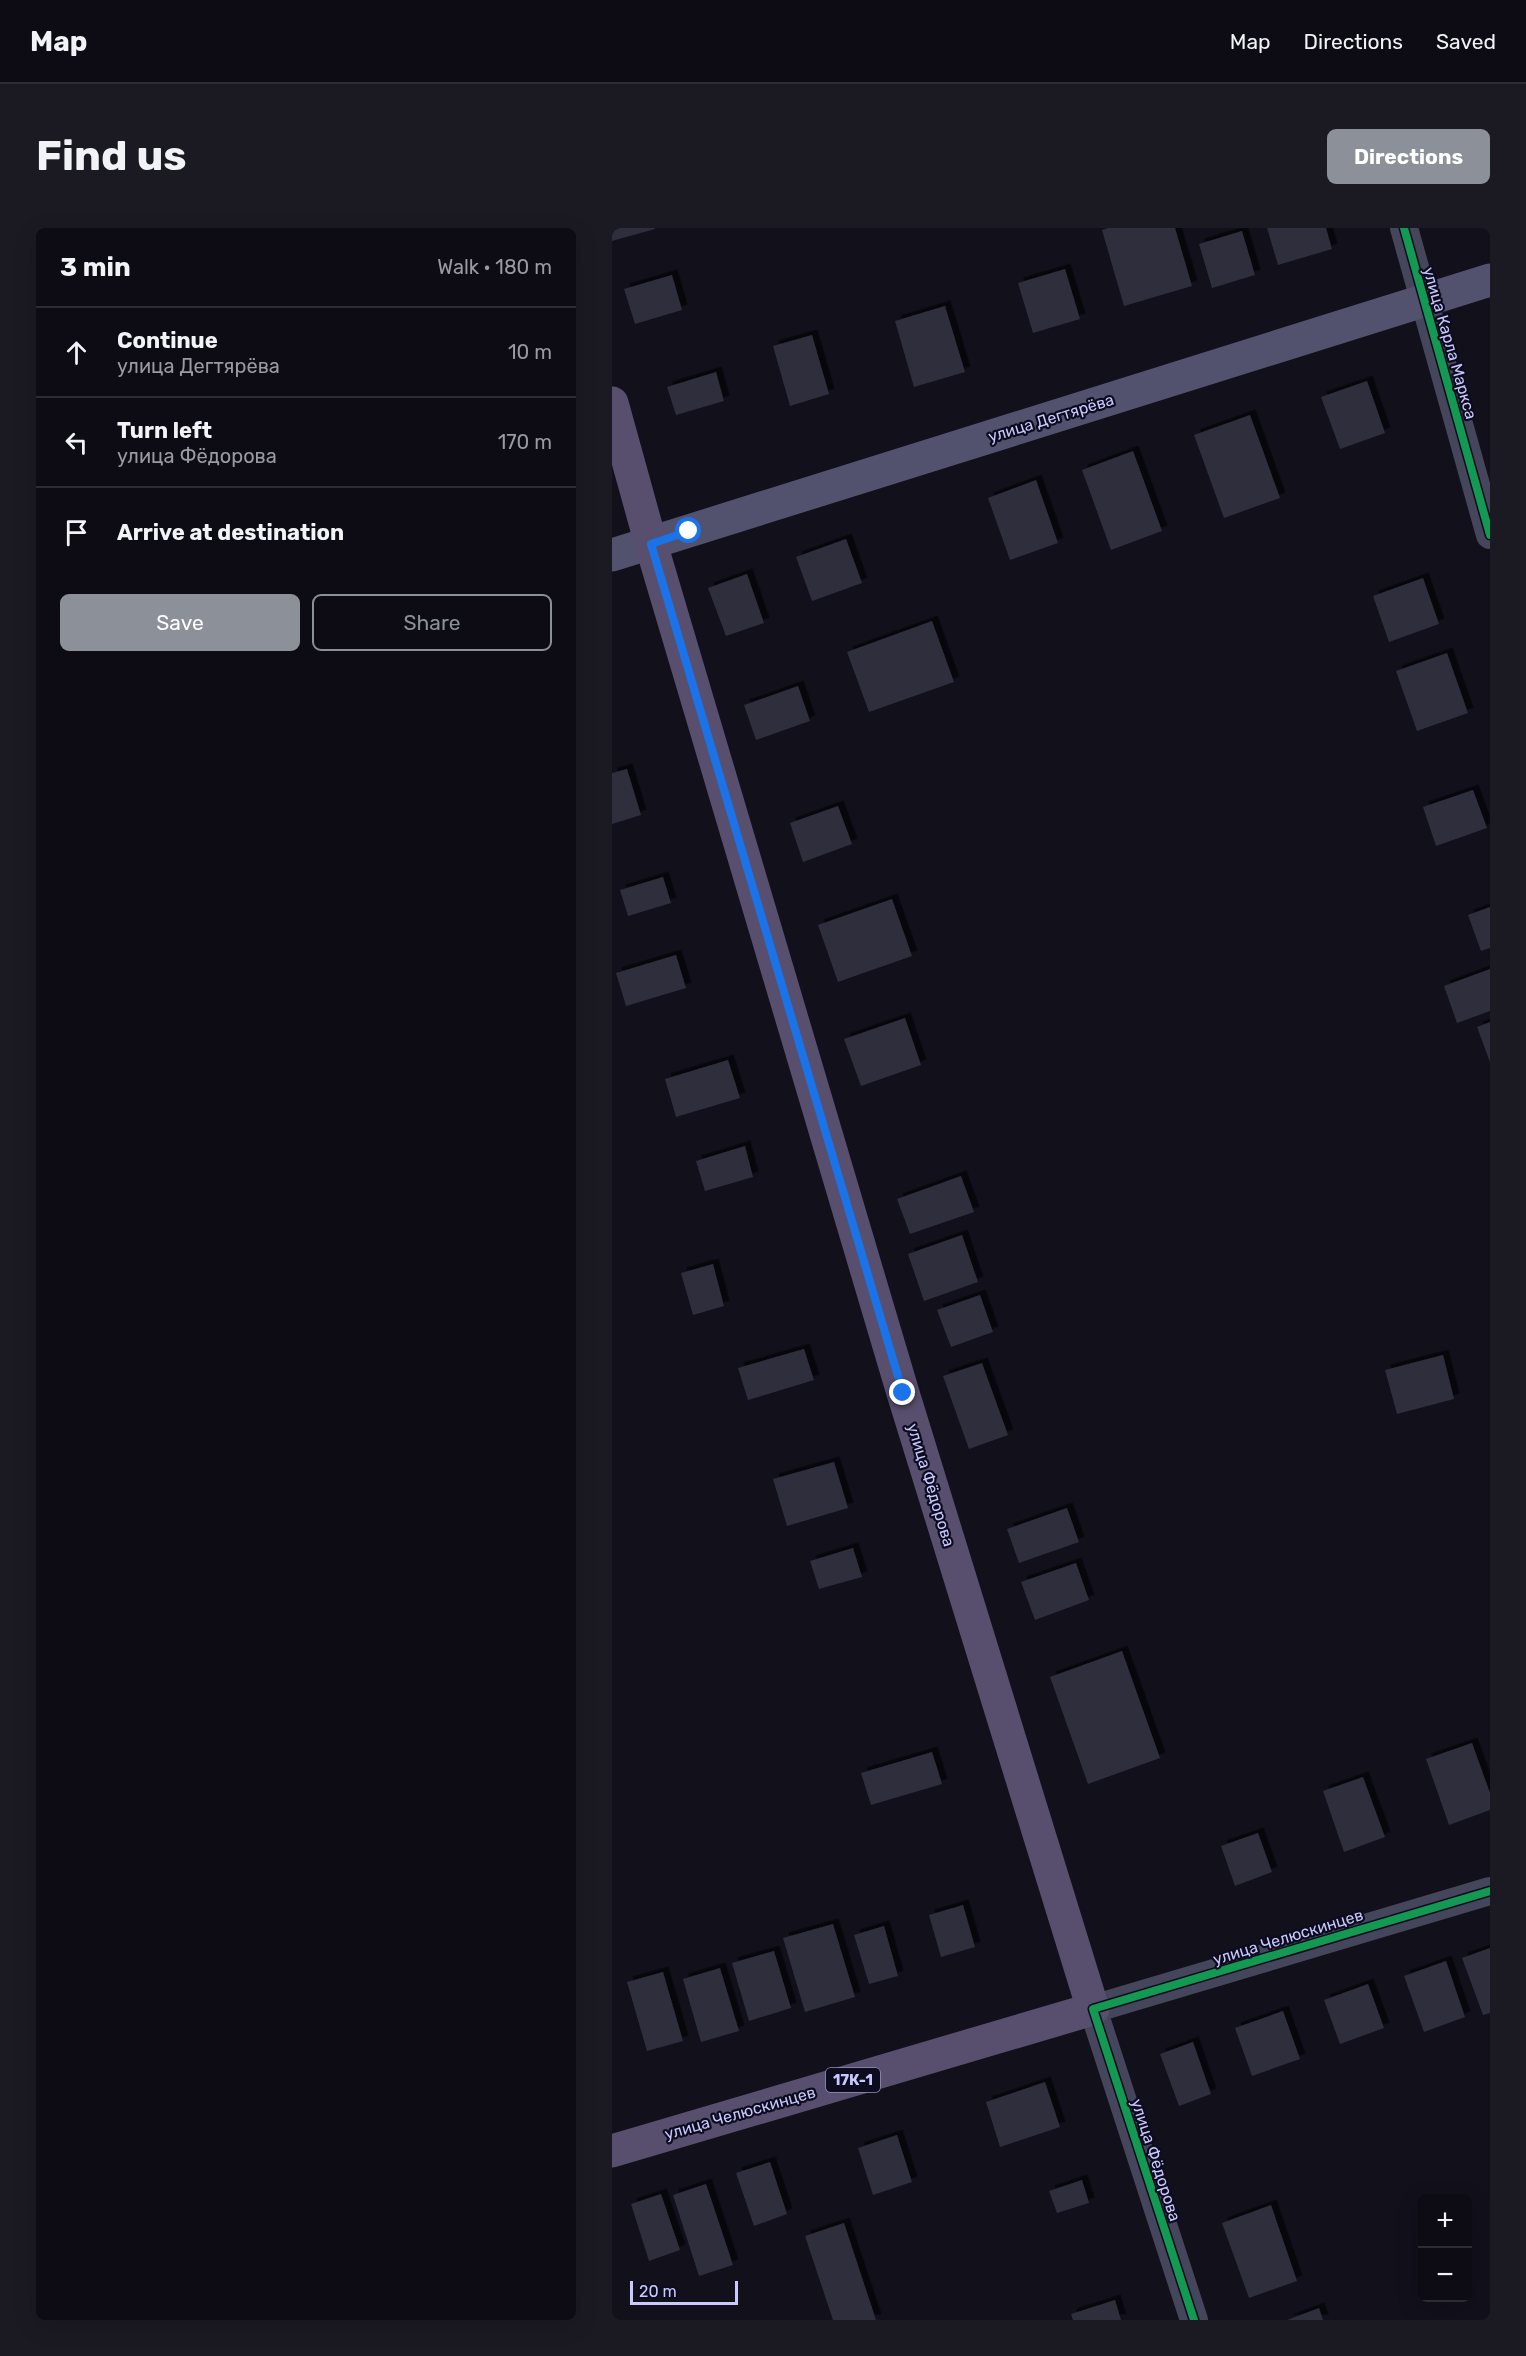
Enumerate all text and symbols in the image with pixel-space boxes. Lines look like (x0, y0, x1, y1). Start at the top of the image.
text: Map (30, 25, 87, 58)
text: Map (1230, 29, 1271, 54)
text: Directions (1304, 29, 1403, 54)
text: Saved (1436, 29, 1496, 54)
button: Directions (1327, 129, 1490, 184)
text: Find us (36, 131, 187, 181)
text: 3 min (60, 252, 131, 283)
text: Walk · 180 m (437, 255, 552, 279)
street label: улица Карла Маркса (1419, 265, 1481, 421)
text: Continue (117, 327, 218, 354)
icon: ahead (60, 336, 93, 369)
text: 10 m (508, 340, 552, 364)
text: улица Дегтярёва (117, 354, 280, 378)
street label: улица Дегтярёва (986, 390, 1116, 446)
text: Turn left (117, 417, 212, 444)
icon: left (60, 426, 93, 459)
text: 170 m (498, 430, 552, 454)
text: улица Фёдорова (117, 444, 277, 468)
icon: arrive (60, 516, 93, 549)
route start (675, 517, 701, 543)
text: Arrive at destination (117, 519, 344, 546)
button: Save (60, 594, 300, 651)
button: Share (312, 594, 552, 651)
route end (889, 1379, 915, 1405)
street label: улица Фёдорова (903, 1421, 959, 1549)
street label: улица Челюскинцев (1211, 1905, 1365, 1969)
road number: 17К-1 (826, 2068, 880, 2092)
street label: улица Челюскинцев (662, 2082, 818, 2144)
street label: улица Фёдорова (1127, 2096, 1185, 2224)
map controls (1418, 2194, 1472, 2302)
button: + (1418, 2194, 1472, 2248)
button: − (1418, 2248, 1472, 2302)
scale bar (630, 2278, 738, 2306)
text: 20 m (639, 2282, 677, 2301)

